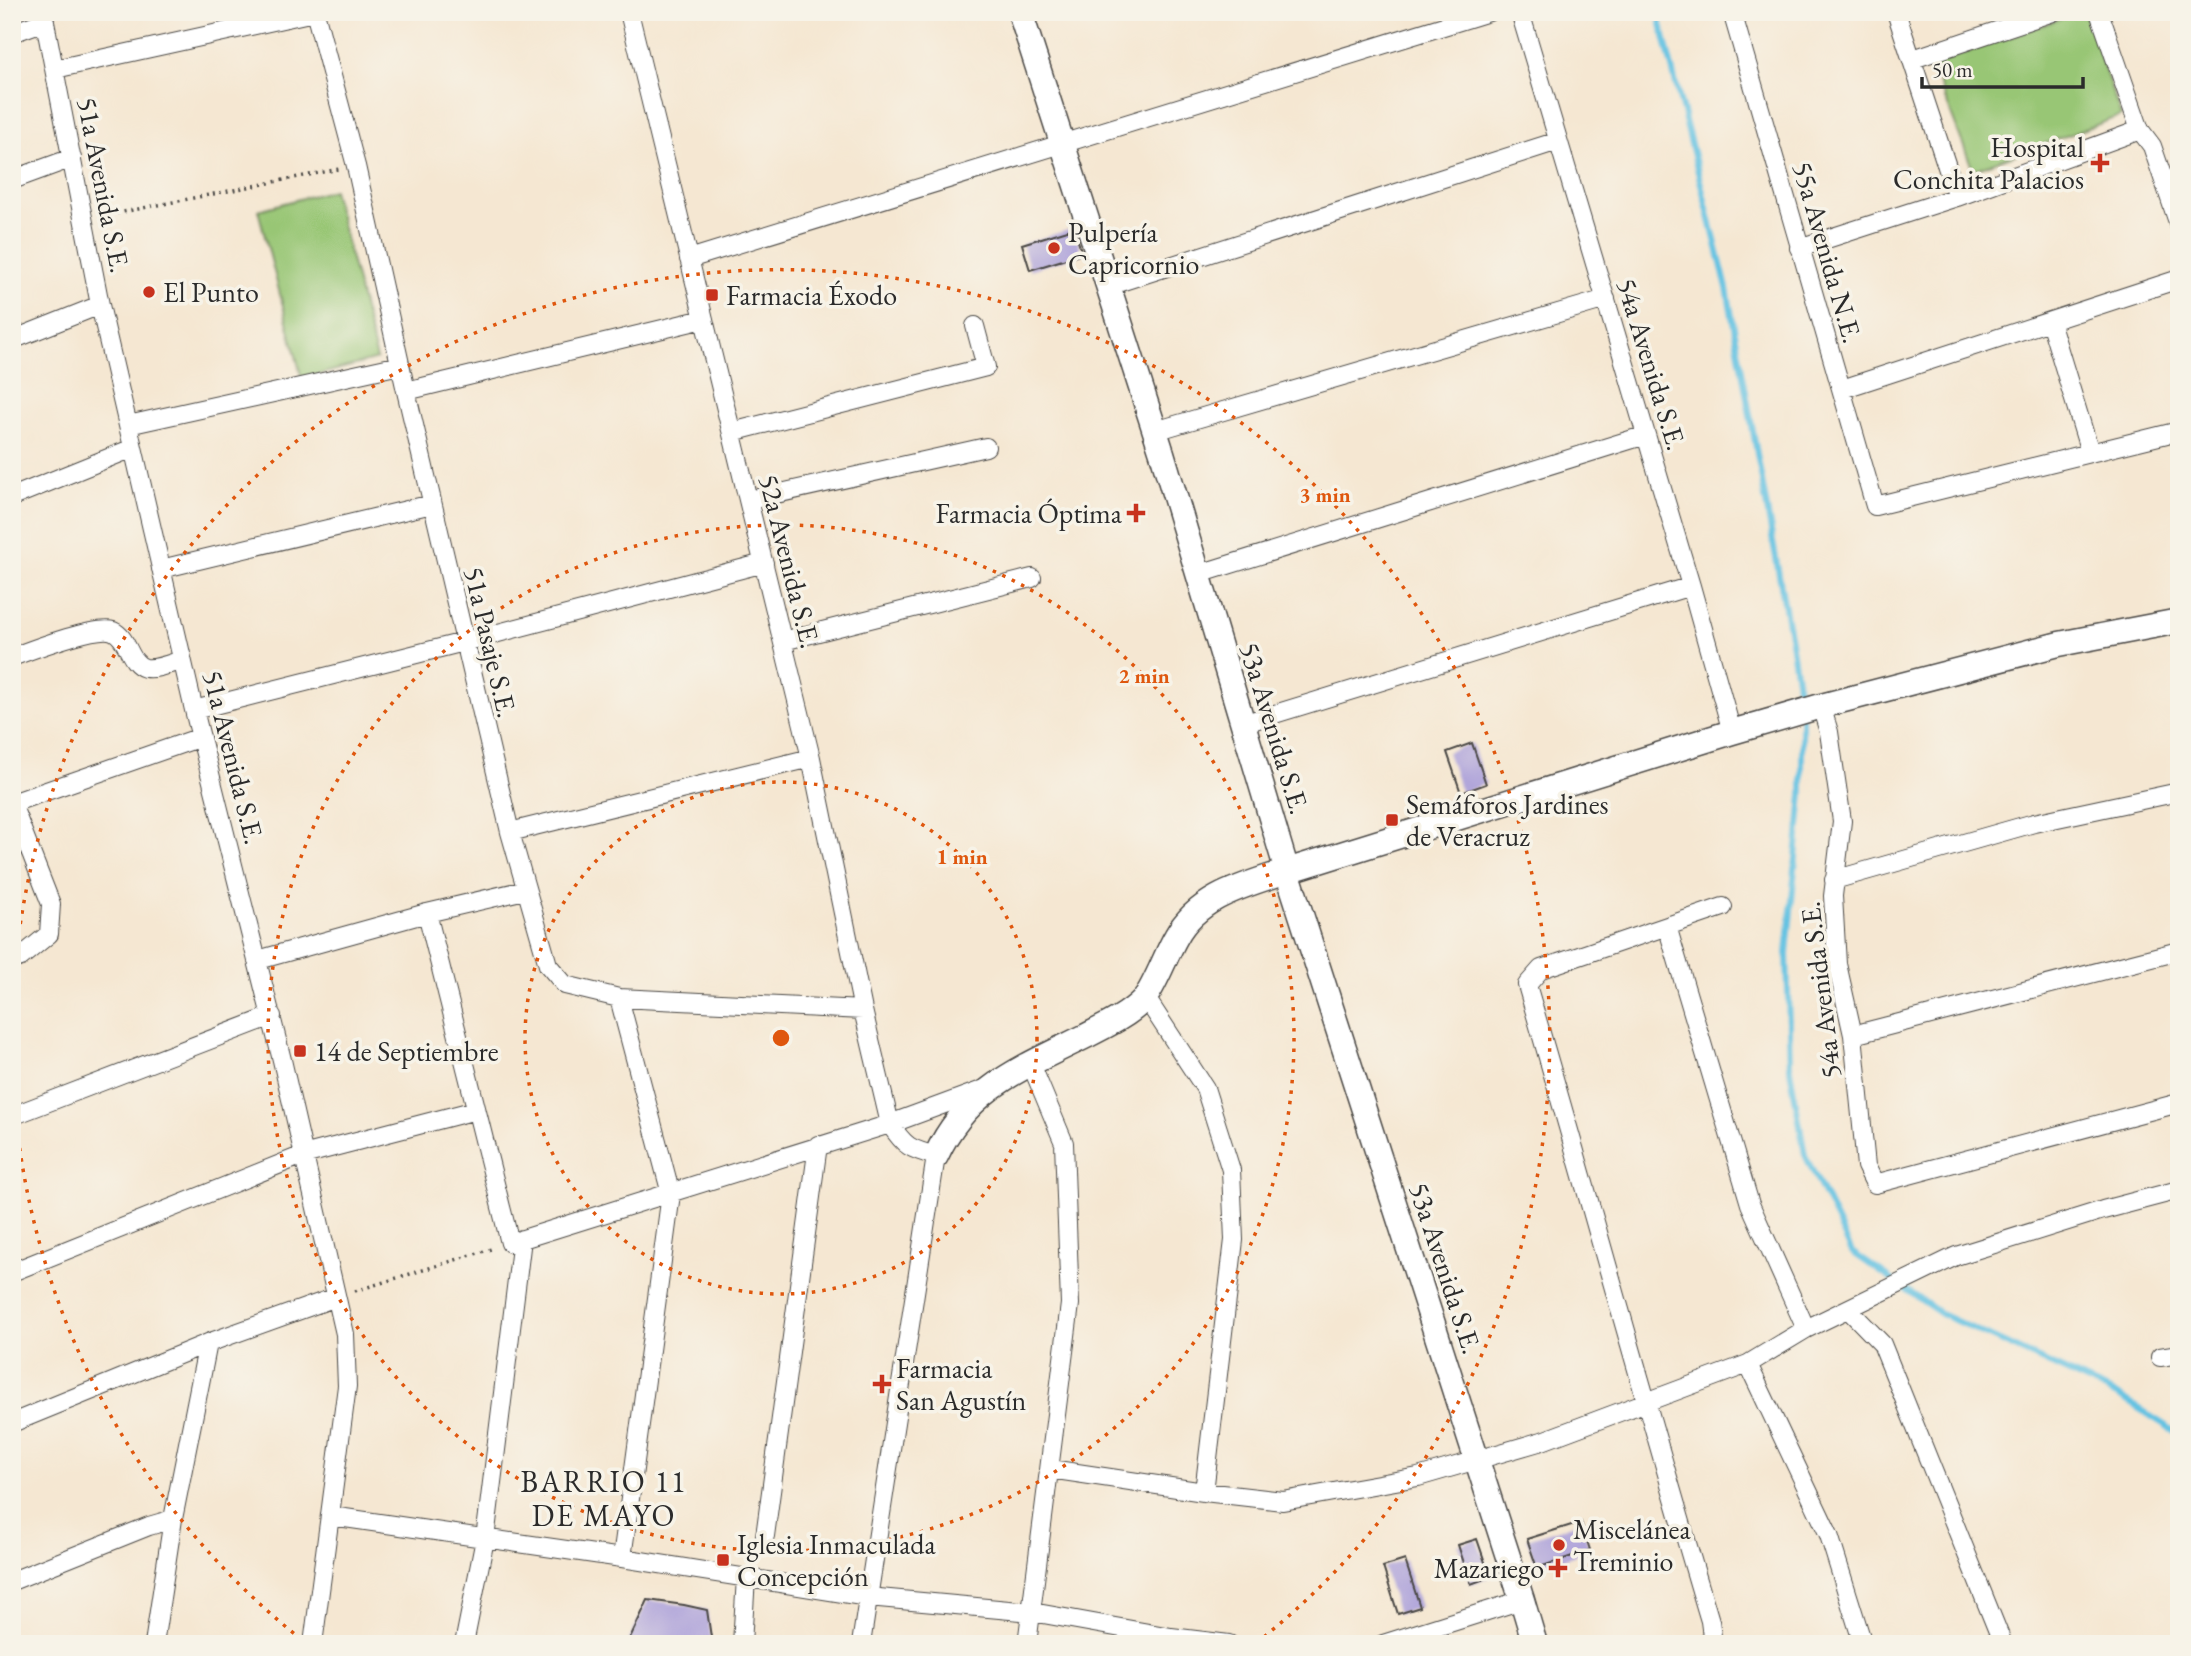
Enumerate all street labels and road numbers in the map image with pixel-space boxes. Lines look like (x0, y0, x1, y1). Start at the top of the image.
street label: 51a Avenida S.E. (69, 94, 139, 276)
street label: 55a Avenida N.E. (1785, 157, 1871, 347)
street label: 54a Avenida S.E. (1609, 274, 1695, 454)
street label: 52a Avenida S.E. (751, 470, 829, 652)
street label: 51a Pasaje S.E. (456, 563, 526, 721)
street label: 53a Avenida S.E. (1232, 638, 1318, 818)
street label: 51a Avenida S.E. (195, 666, 273, 848)
street label: 54a Avenida S.E. (1791, 900, 1849, 1080)
street label: 53a Avenida S.E. (1401, 1178, 1491, 1358)

